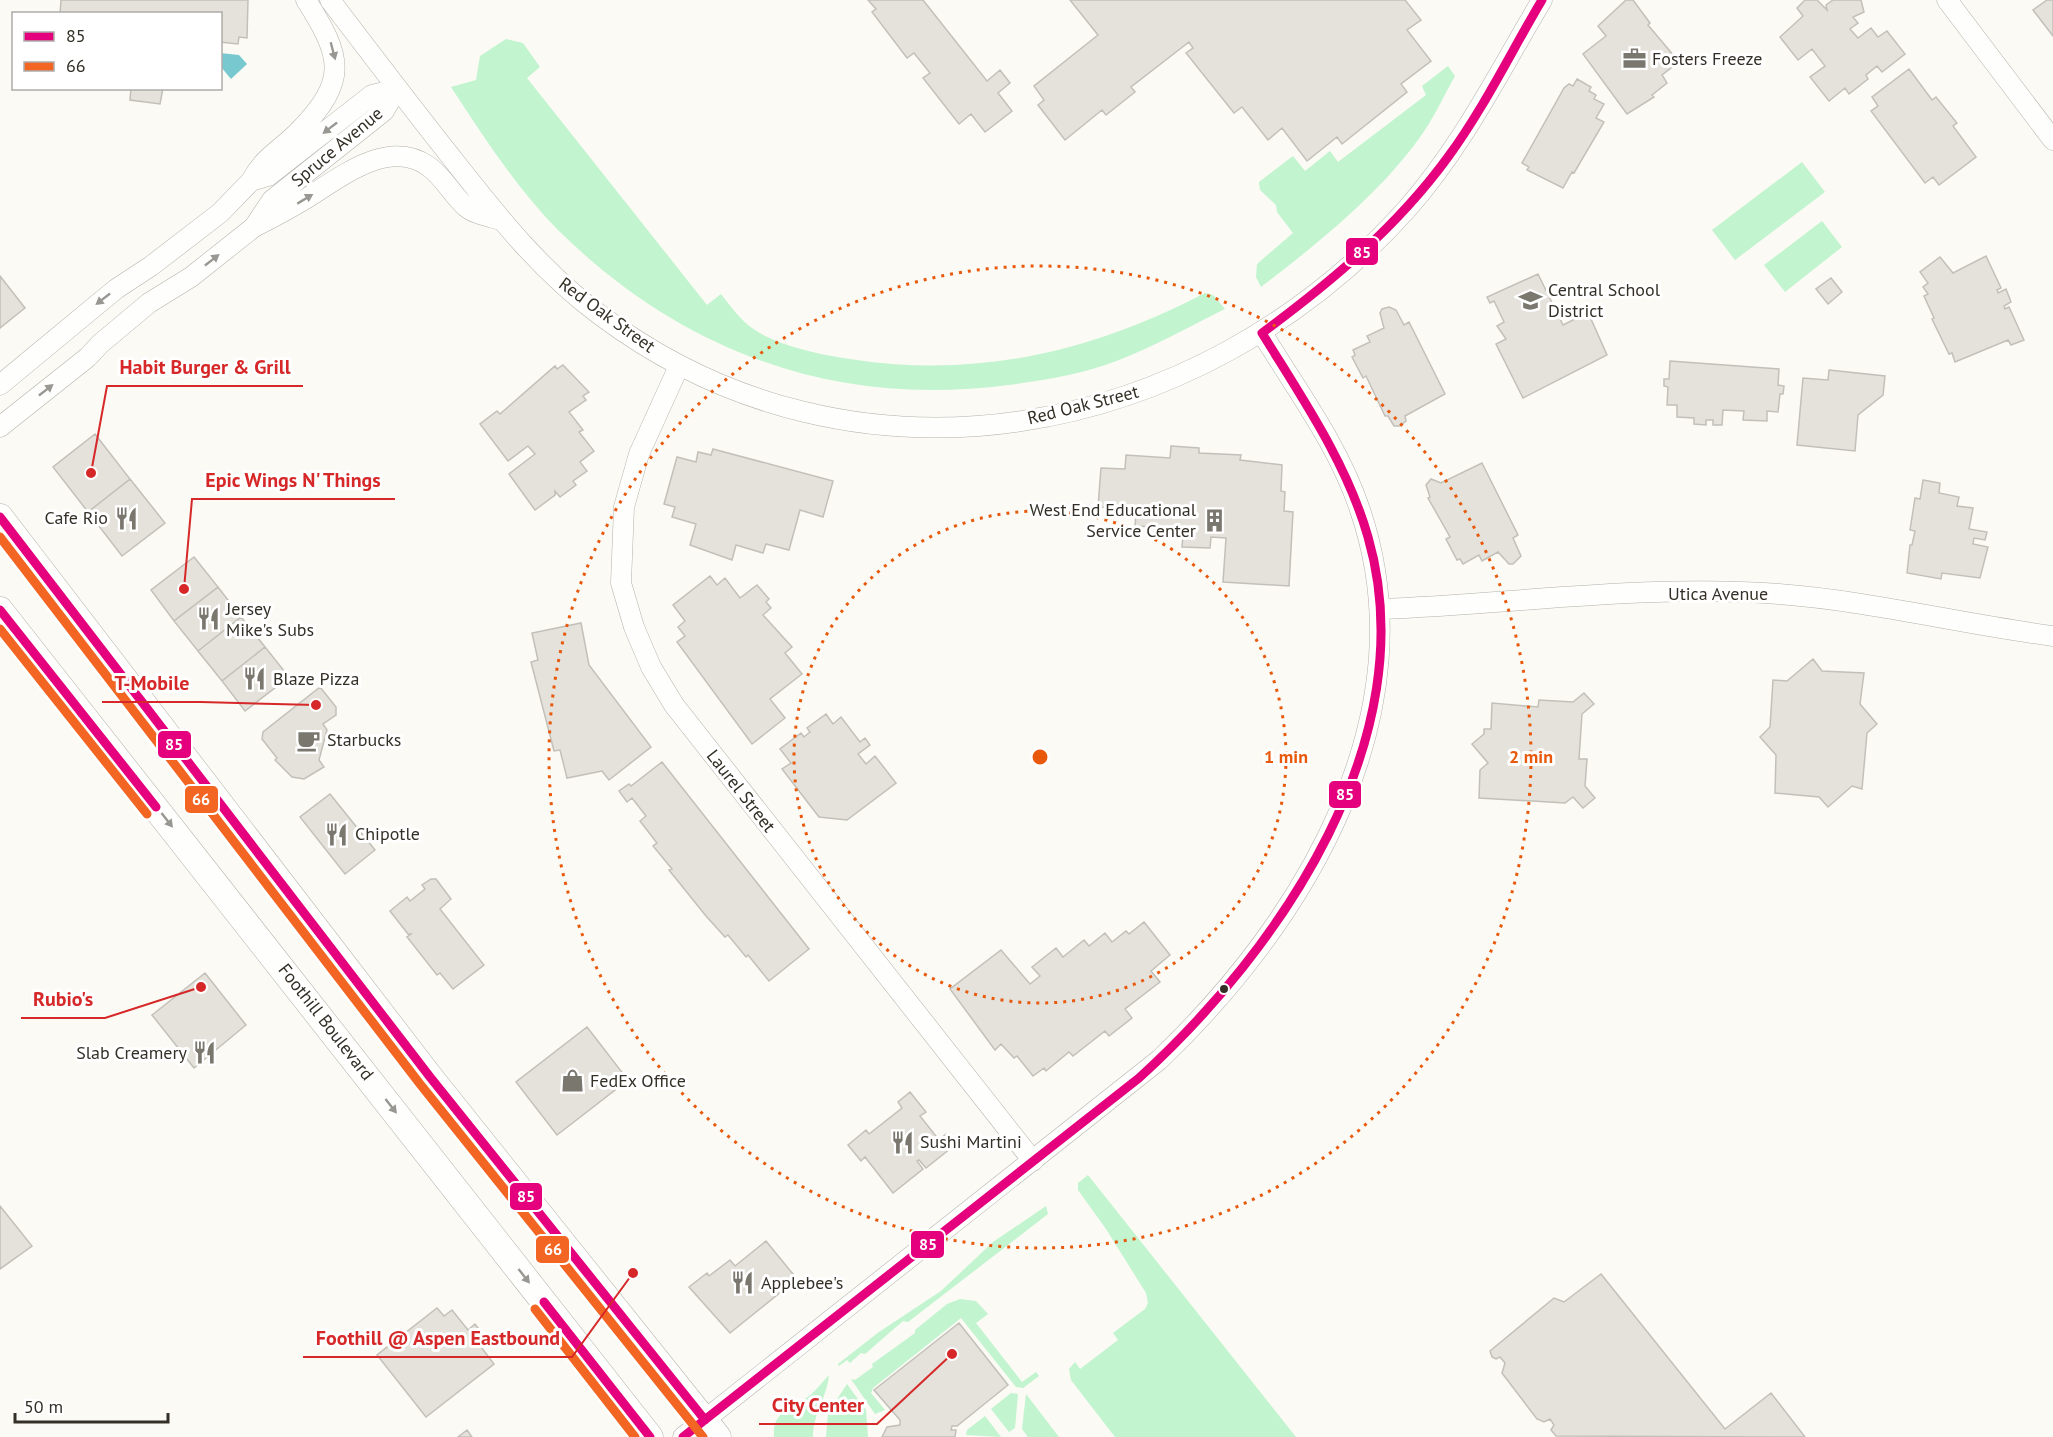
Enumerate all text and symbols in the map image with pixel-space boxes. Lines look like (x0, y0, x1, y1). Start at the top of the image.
legend (12, 12, 222, 90)
text: 85 (66, 24, 86, 47)
one-way arrow (328, 42, 338, 60)
office icon: Fosters Freeze (1621, 46, 1647, 72)
place label: Fosters Freeze (1652, 47, 1762, 70)
text: 66 (66, 54, 86, 77)
street label: Spruce Avenue (286, 102, 387, 192)
one-way arrow (322, 122, 337, 134)
one-way arrow (297, 194, 313, 205)
line badge: 85 (1345, 237, 1379, 266)
text: 85 (1353, 242, 1371, 262)
one-way arrow (205, 254, 220, 266)
street label: Red Oak Street (555, 272, 660, 357)
place label: Central School District (1548, 278, 1661, 322)
school or university icon: Central School District (1517, 287, 1543, 313)
one-way arrow (95, 292, 111, 305)
callout: Habit Burger & Grill (107, 348, 303, 386)
text: Habit Burger & Grill (119, 354, 291, 380)
street label: Red Oak Street (1025, 380, 1141, 429)
one-way arrow (38, 384, 54, 397)
callout: Epic Wings N' Things (192, 461, 395, 499)
text: Epic Wings N' Things (205, 467, 381, 493)
place label: West End Educational Service Center (1030, 498, 1197, 542)
restaurant icon: Cafe Rio (113, 505, 139, 531)
place label: Cafe Rio (44, 506, 108, 529)
building icon: West End Educational Service Center (1201, 507, 1227, 533)
street label: Utica Avenue (1668, 582, 1768, 605)
place label: Jersey Mike's Subs (225, 597, 314, 641)
restaurant icon: Jersey Mike's Subs (195, 606, 221, 632)
callout: T-Mobile (102, 664, 201, 702)
restaurant icon: Blaze Pizza (242, 666, 268, 692)
place label: Blaze Pizza (273, 667, 359, 690)
text: T-Mobile (115, 670, 189, 696)
cafe icon: Starbucks (296, 727, 322, 753)
place label: Starbucks (327, 728, 401, 751)
line badge: 85 (157, 730, 192, 759)
text: 85 (165, 734, 183, 754)
street label: Laurel Street (702, 745, 781, 837)
text: 1 min (1264, 745, 1308, 768)
text: 2 min (1509, 745, 1553, 768)
centre of rings (1030, 747, 1050, 767)
line badge: 85 (1328, 780, 1362, 809)
text: 85 (1336, 784, 1354, 804)
line badge: 66 (184, 785, 219, 814)
text: 66 (192, 789, 210, 809)
one-way arrow (160, 813, 172, 828)
restaurant icon: Chipotle (324, 821, 350, 847)
place label: Chipotle (355, 822, 420, 845)
street label: Foothill Boulevard (274, 959, 379, 1085)
callout: Rubio's (21, 980, 105, 1018)
unlabelled marker (1218, 983, 1230, 995)
text: Rubio's (33, 986, 93, 1012)
restaurant icon: Slab Creamery (192, 1040, 218, 1066)
place label: Slab Creamery (76, 1041, 188, 1064)
shop icon: FedEx Office (559, 1068, 585, 1094)
place label: FedEx Office (590, 1069, 686, 1092)
one-way arrow (385, 1098, 397, 1113)
restaurant icon: Sushi Martini (889, 1129, 915, 1155)
place label: Sushi Martini (920, 1130, 1022, 1153)
line badge: 85 (509, 1182, 543, 1211)
text: 85 (517, 1186, 535, 1206)
line badge: 85 (910, 1230, 945, 1259)
text: 85 (919, 1234, 937, 1254)
line badge: 66 (535, 1235, 570, 1264)
text: 66 (544, 1239, 562, 1259)
one-way arrow (517, 1268, 530, 1284)
restaurant icon: Applebee's (730, 1270, 756, 1296)
place label: Applebee's (761, 1271, 843, 1294)
callout: Foothill @ Aspen Eastbound (303, 1319, 572, 1357)
text: Foothill @ Aspen Eastbound (316, 1325, 560, 1351)
scale bar (15, 1386, 168, 1424)
callout: City Center (759, 1386, 877, 1424)
text: City Center (772, 1392, 864, 1418)
text: 50 m (24, 1395, 63, 1418)

